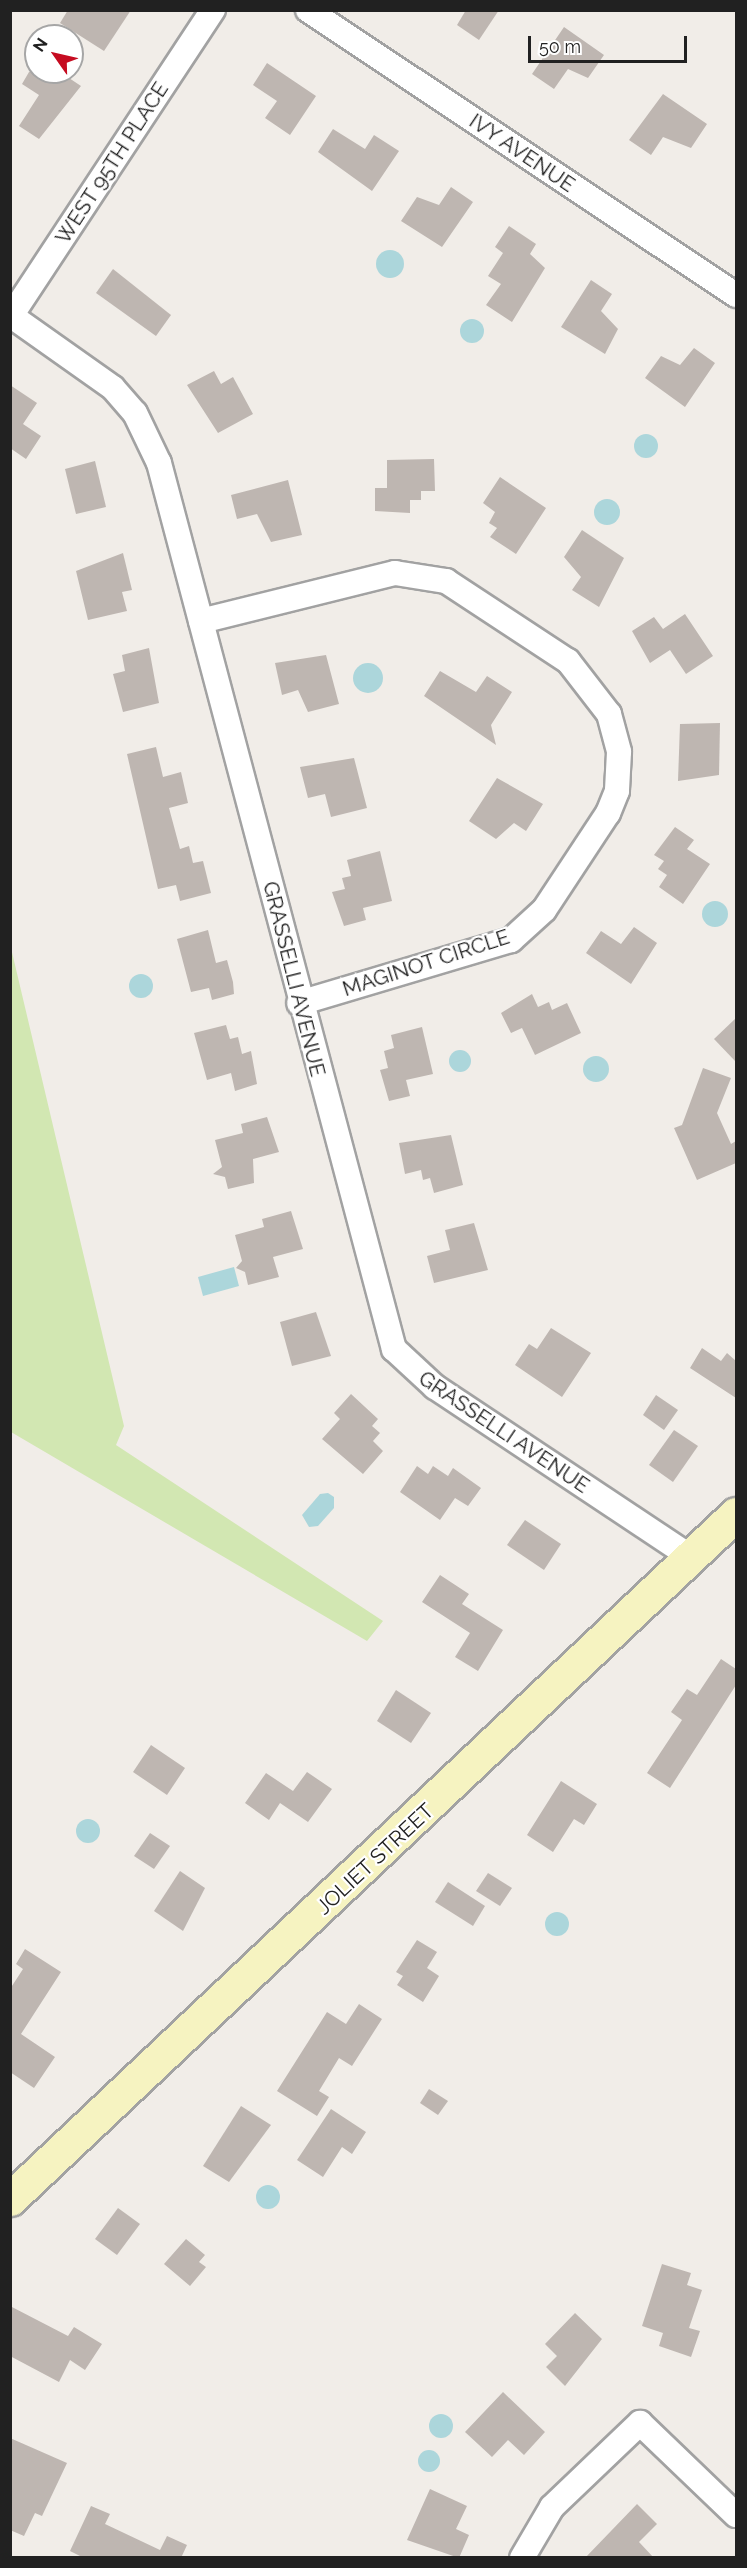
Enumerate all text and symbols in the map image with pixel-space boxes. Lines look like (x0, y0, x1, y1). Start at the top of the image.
north arrow (24, 24, 84, 84)
scale bar (531, 24, 690, 62)
text: N (29, 34, 52, 55)
text: 50 m (539, 36, 581, 57)
street label: WEST 95TH PLACE (50, 77, 174, 249)
street label: IVY AVENUE (464, 108, 580, 198)
street label: GRASSELLI AVENUE (257, 879, 331, 1079)
street label: MAGINOT CIRCLE (339, 924, 513, 1002)
street label: GRASSELLI AVENUE (414, 1365, 594, 1499)
street label: JOLIET STREET (311, 1798, 439, 1920)

